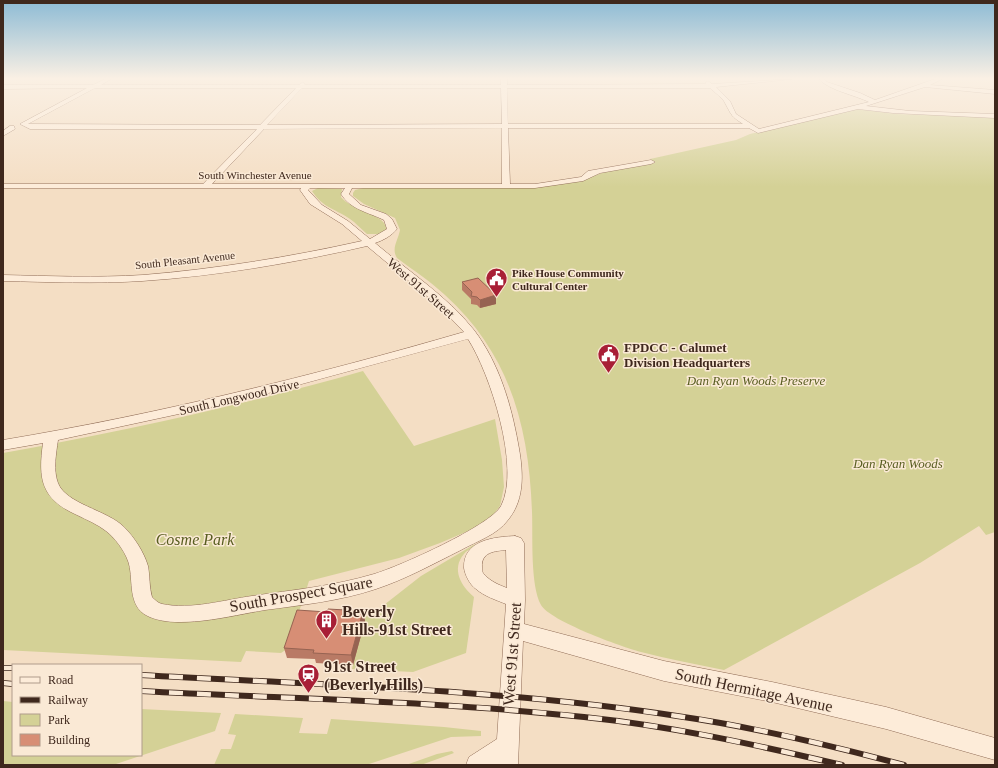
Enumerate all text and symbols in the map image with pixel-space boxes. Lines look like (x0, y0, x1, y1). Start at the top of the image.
street label: South Winchester Avenue (198, 169, 312, 181)
street label: South Pleasant Avenue (134, 249, 236, 271)
street label: West 91st Street (384, 255, 458, 322)
public building icon: Pike House Community Cultural Center (484, 266, 510, 299)
place label: Pike House Community Cultural Center (512, 267, 624, 292)
place label: FPDCC - Calumet Division Headquarters (624, 340, 750, 370)
public building icon: FPDCC - Calumet Division Headquarters (596, 341, 622, 374)
park label: Dan Ryan Woods Preserve (686, 373, 825, 388)
street label: South Longwood Drive (177, 376, 301, 418)
park label: Dan Ryan Woods (852, 456, 943, 471)
park label: Cosme Park (156, 531, 235, 548)
street label: South Prospect Square (228, 573, 374, 616)
street label: West 91st Street (500, 601, 524, 706)
place label: Beverly Hills-91st Street (342, 603, 452, 638)
building icon: Beverly Hills-91st Street (313, 607, 339, 640)
place label: 91st Street (Beverly Hills) (324, 658, 423, 694)
station icon: 91st Street (Beverly Hills) (296, 662, 322, 695)
legend (12, 664, 142, 756)
street label: South Hermitage Avenue (673, 665, 834, 716)
text: Road (48, 673, 73, 687)
text: Railway (48, 693, 88, 707)
text: Park (48, 713, 70, 727)
text: Building (48, 733, 90, 747)

